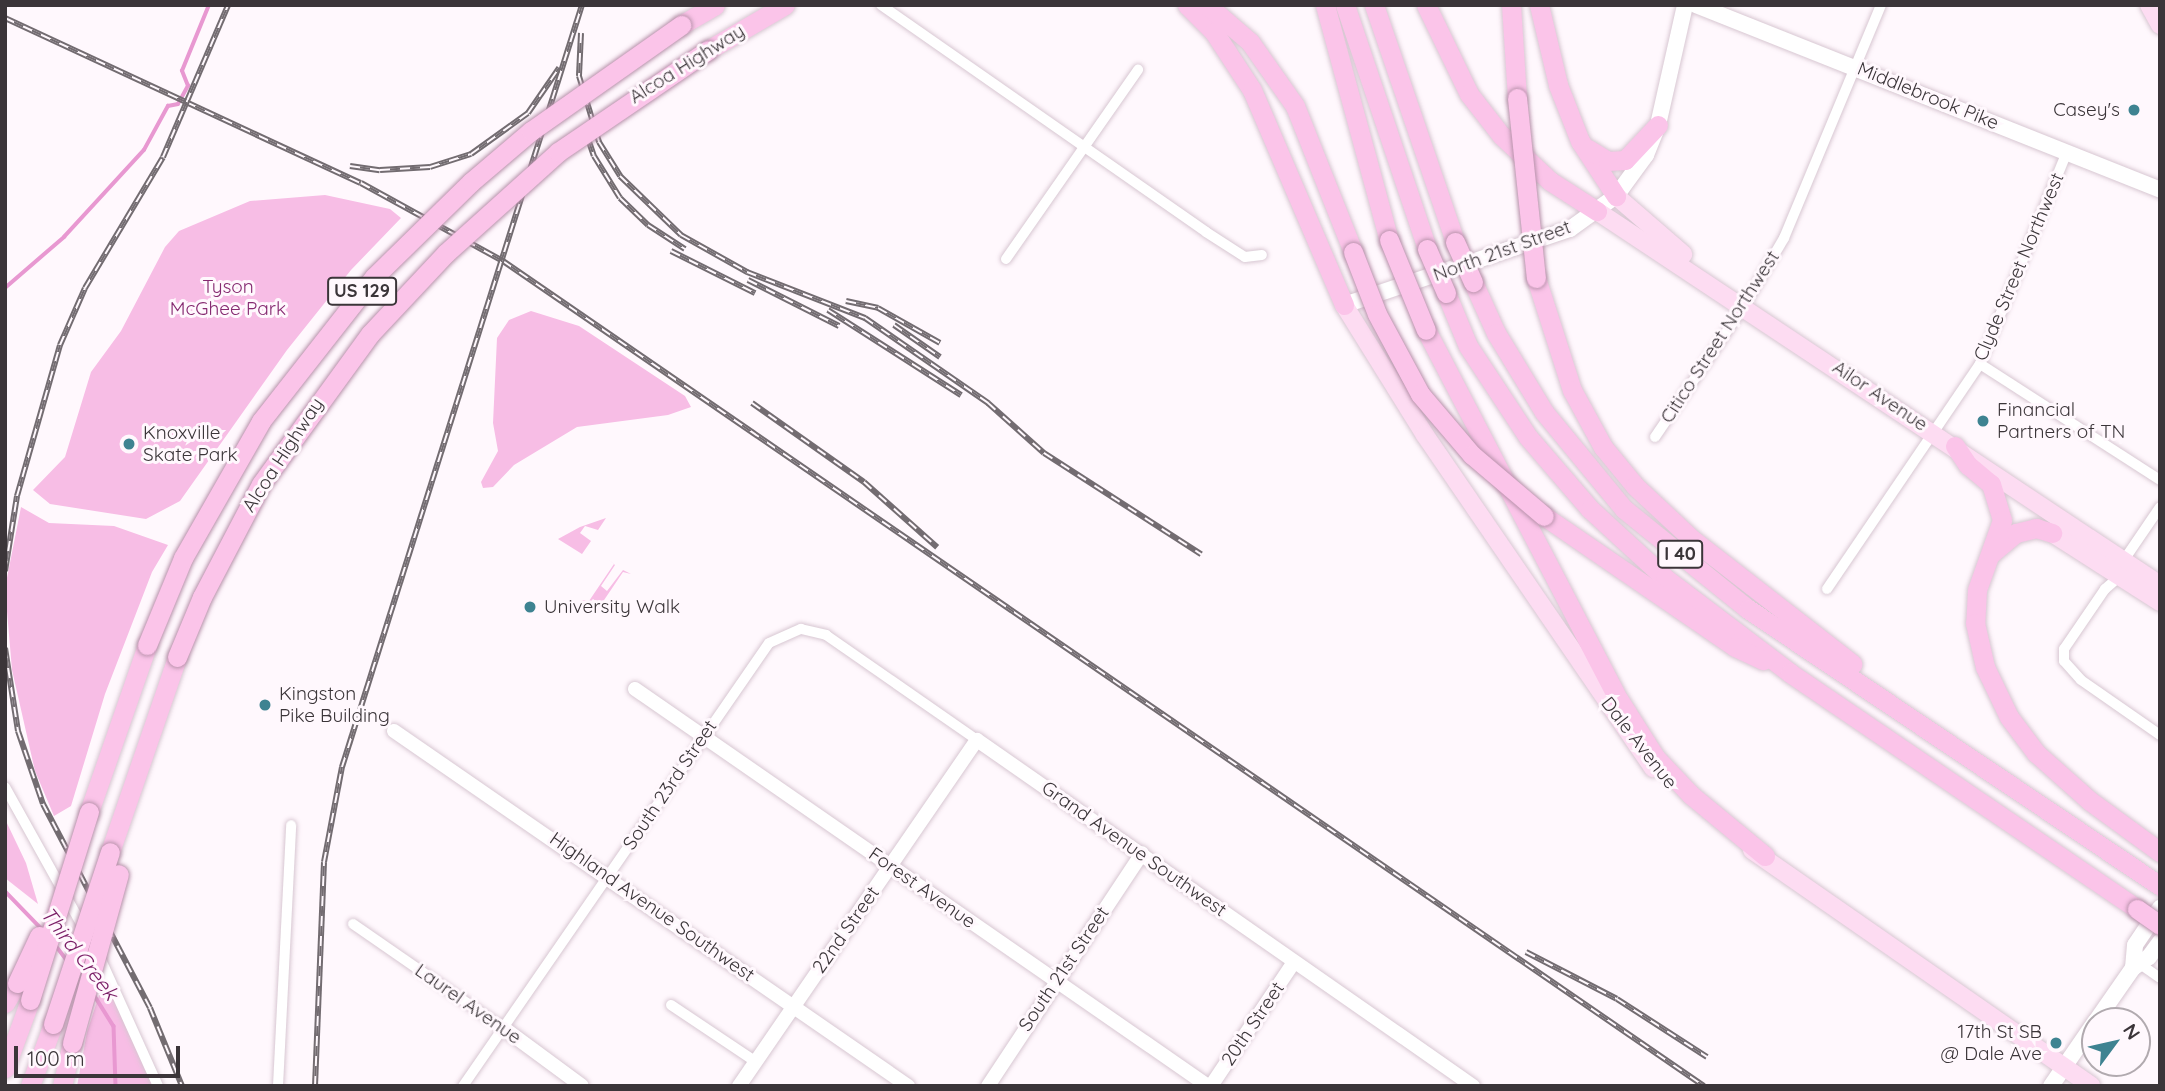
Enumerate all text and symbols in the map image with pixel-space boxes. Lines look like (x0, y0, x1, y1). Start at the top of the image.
street label: Alcoa Highway (625, 19, 749, 109)
street label: Middlebrook Pike (1854, 57, 2002, 135)
place label: Casey's (2053, 99, 2120, 121)
marker: Casey's (2126, 102, 2142, 118)
street label: Clyde Street Northwest (1969, 170, 2069, 364)
street label: North 21st Street (1430, 215, 1574, 287)
street label: Citico Street Northwest (1656, 247, 1784, 427)
park label: Tyson McGhee Park (170, 276, 286, 320)
road number: US 129 (327, 276, 397, 306)
street label: Ailor Avenue (1828, 356, 1932, 436)
street label: Alcoa Highway (238, 394, 328, 516)
place label: Financial Partners of TN (1997, 399, 2125, 443)
marker: Financial Partners of TN (1975, 413, 1991, 429)
place label: Knoxville Skate Park (143, 422, 238, 466)
marker: Knoxville Skate Park (121, 436, 137, 452)
road number: I 40 (1656, 540, 1704, 568)
place label: University Walk (544, 596, 680, 618)
marker: University Walk (522, 599, 538, 615)
place label: Kingston Pike Building (279, 683, 390, 727)
street label: Dale Avenue (1596, 693, 1682, 793)
marker: Kingston Pike Building (257, 697, 273, 713)
street label: South 23rd Street (618, 716, 722, 854)
street label: Grand Avenue Southwest (1037, 777, 1231, 921)
street label: Highland Avenue Southwest (545, 827, 759, 987)
street label: Forest Avenue (864, 843, 980, 933)
street label: 22nd Street (808, 882, 884, 978)
water label: Third Creek (36, 901, 124, 1005)
street label: South 21st Street (1014, 902, 1114, 1036)
street label: Laurel Avenue (411, 959, 525, 1049)
street label: 20th Street (1217, 978, 1289, 1070)
north arrow (2081, 1007, 2151, 1077)
text: N (2118, 1019, 2146, 1044)
place label: 17th St SB @ Dale Ave (1941, 1021, 2042, 1065)
scale bar (18, 1032, 184, 1076)
marker: 17th St SB @ Dale Ave (2048, 1035, 2064, 1051)
text: 100 m (27, 1045, 85, 1071)

